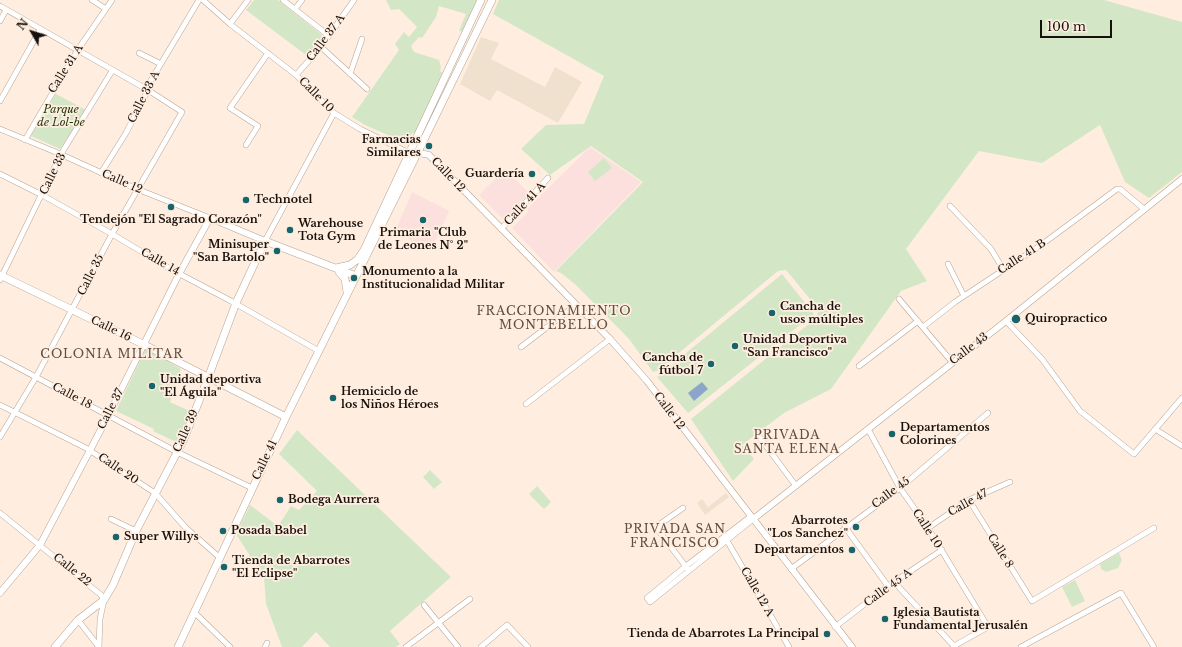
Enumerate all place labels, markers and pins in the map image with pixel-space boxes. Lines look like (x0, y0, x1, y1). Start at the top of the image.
place label: Farmacias Similares (362, 133, 421, 159)
marker: Farmacias Similares (424, 141, 434, 151)
place label: Guardería (465, 167, 524, 181)
marker: Guardería (527, 169, 537, 179)
place label: Technotel (254, 193, 312, 207)
marker: Technotel (241, 195, 251, 205)
marker: Tendejón "El Sagrado Corazón" (166, 202, 176, 212)
place label: Tendejón "El Sagrado Corazón" (80, 213, 262, 227)
marker: Primaria "Club de Leones N° 2" (418, 215, 428, 225)
place label: Warehouse Tota Gym (298, 217, 363, 243)
marker: Warehouse Tota Gym (285, 225, 295, 235)
place label: Primaria "Club de Leones N° 2" (378, 226, 468, 252)
place label: Minisuper "San Bartolo" (193, 238, 269, 264)
marker: Minisuper "San Bartolo" (272, 246, 282, 256)
place label: Monumento a la Institucionalidad Militar (362, 265, 505, 291)
marker: Monumento a la Institucionalidad Militar (349, 273, 359, 283)
place label: Cancha de usos múltiples (780, 300, 863, 326)
marker: Cancha de usos múltiples (767, 308, 777, 318)
place label: Quiropractico (1025, 312, 1107, 326)
marker: Quiropractico (1010, 313, 1022, 325)
place label: Unidad Deportiva "San Francisco" (743, 333, 847, 359)
marker: Unidad Deportiva "San Francisco" (730, 341, 740, 351)
place label: Cancha de fútbol 7 (642, 351, 703, 377)
marker: Cancha de fútbol 7 (706, 359, 716, 369)
place label: Unidad deportiva "El Águila" (160, 373, 261, 399)
marker: Unidad deportiva "El Águila" (147, 381, 157, 391)
place label: Hemiciclo de los Niños Héroes (341, 385, 439, 411)
marker: Hemiciclo de los Niños Héroes (328, 393, 338, 403)
place label: Departamentos Colorines (900, 421, 990, 447)
marker: Departamentos Colorines (887, 429, 897, 439)
place label: Bodega Aurrera (288, 493, 380, 507)
marker: Bodega Aurrera (275, 495, 285, 505)
place label: Abarrotes "Los Sanchez" (767, 514, 848, 540)
marker: Abarrotes "Los Sanchez" (851, 522, 861, 532)
place label: Posada Babel (231, 524, 307, 538)
marker: Posada Babel (218, 526, 228, 536)
place label: Super Willys (124, 530, 199, 544)
marker: Super Willys (111, 532, 121, 542)
place label: Departamentos (754, 543, 844, 557)
marker: Departamentos (847, 545, 857, 555)
place label: Tienda de Abarrotes "El Eclipse" (232, 554, 350, 580)
marker: Tienda de Abarrotes "El Eclipse" (219, 562, 229, 572)
place label: Iglesia Bautista Fundamental Jerusalén (893, 606, 1028, 632)
marker: Iglesia Bautista Fundamental Jerusalén (880, 614, 890, 624)
place label: Tienda de Abarrotes La Principal (627, 627, 819, 641)
marker: Tienda de Abarrotes La Principal (822, 629, 832, 639)

